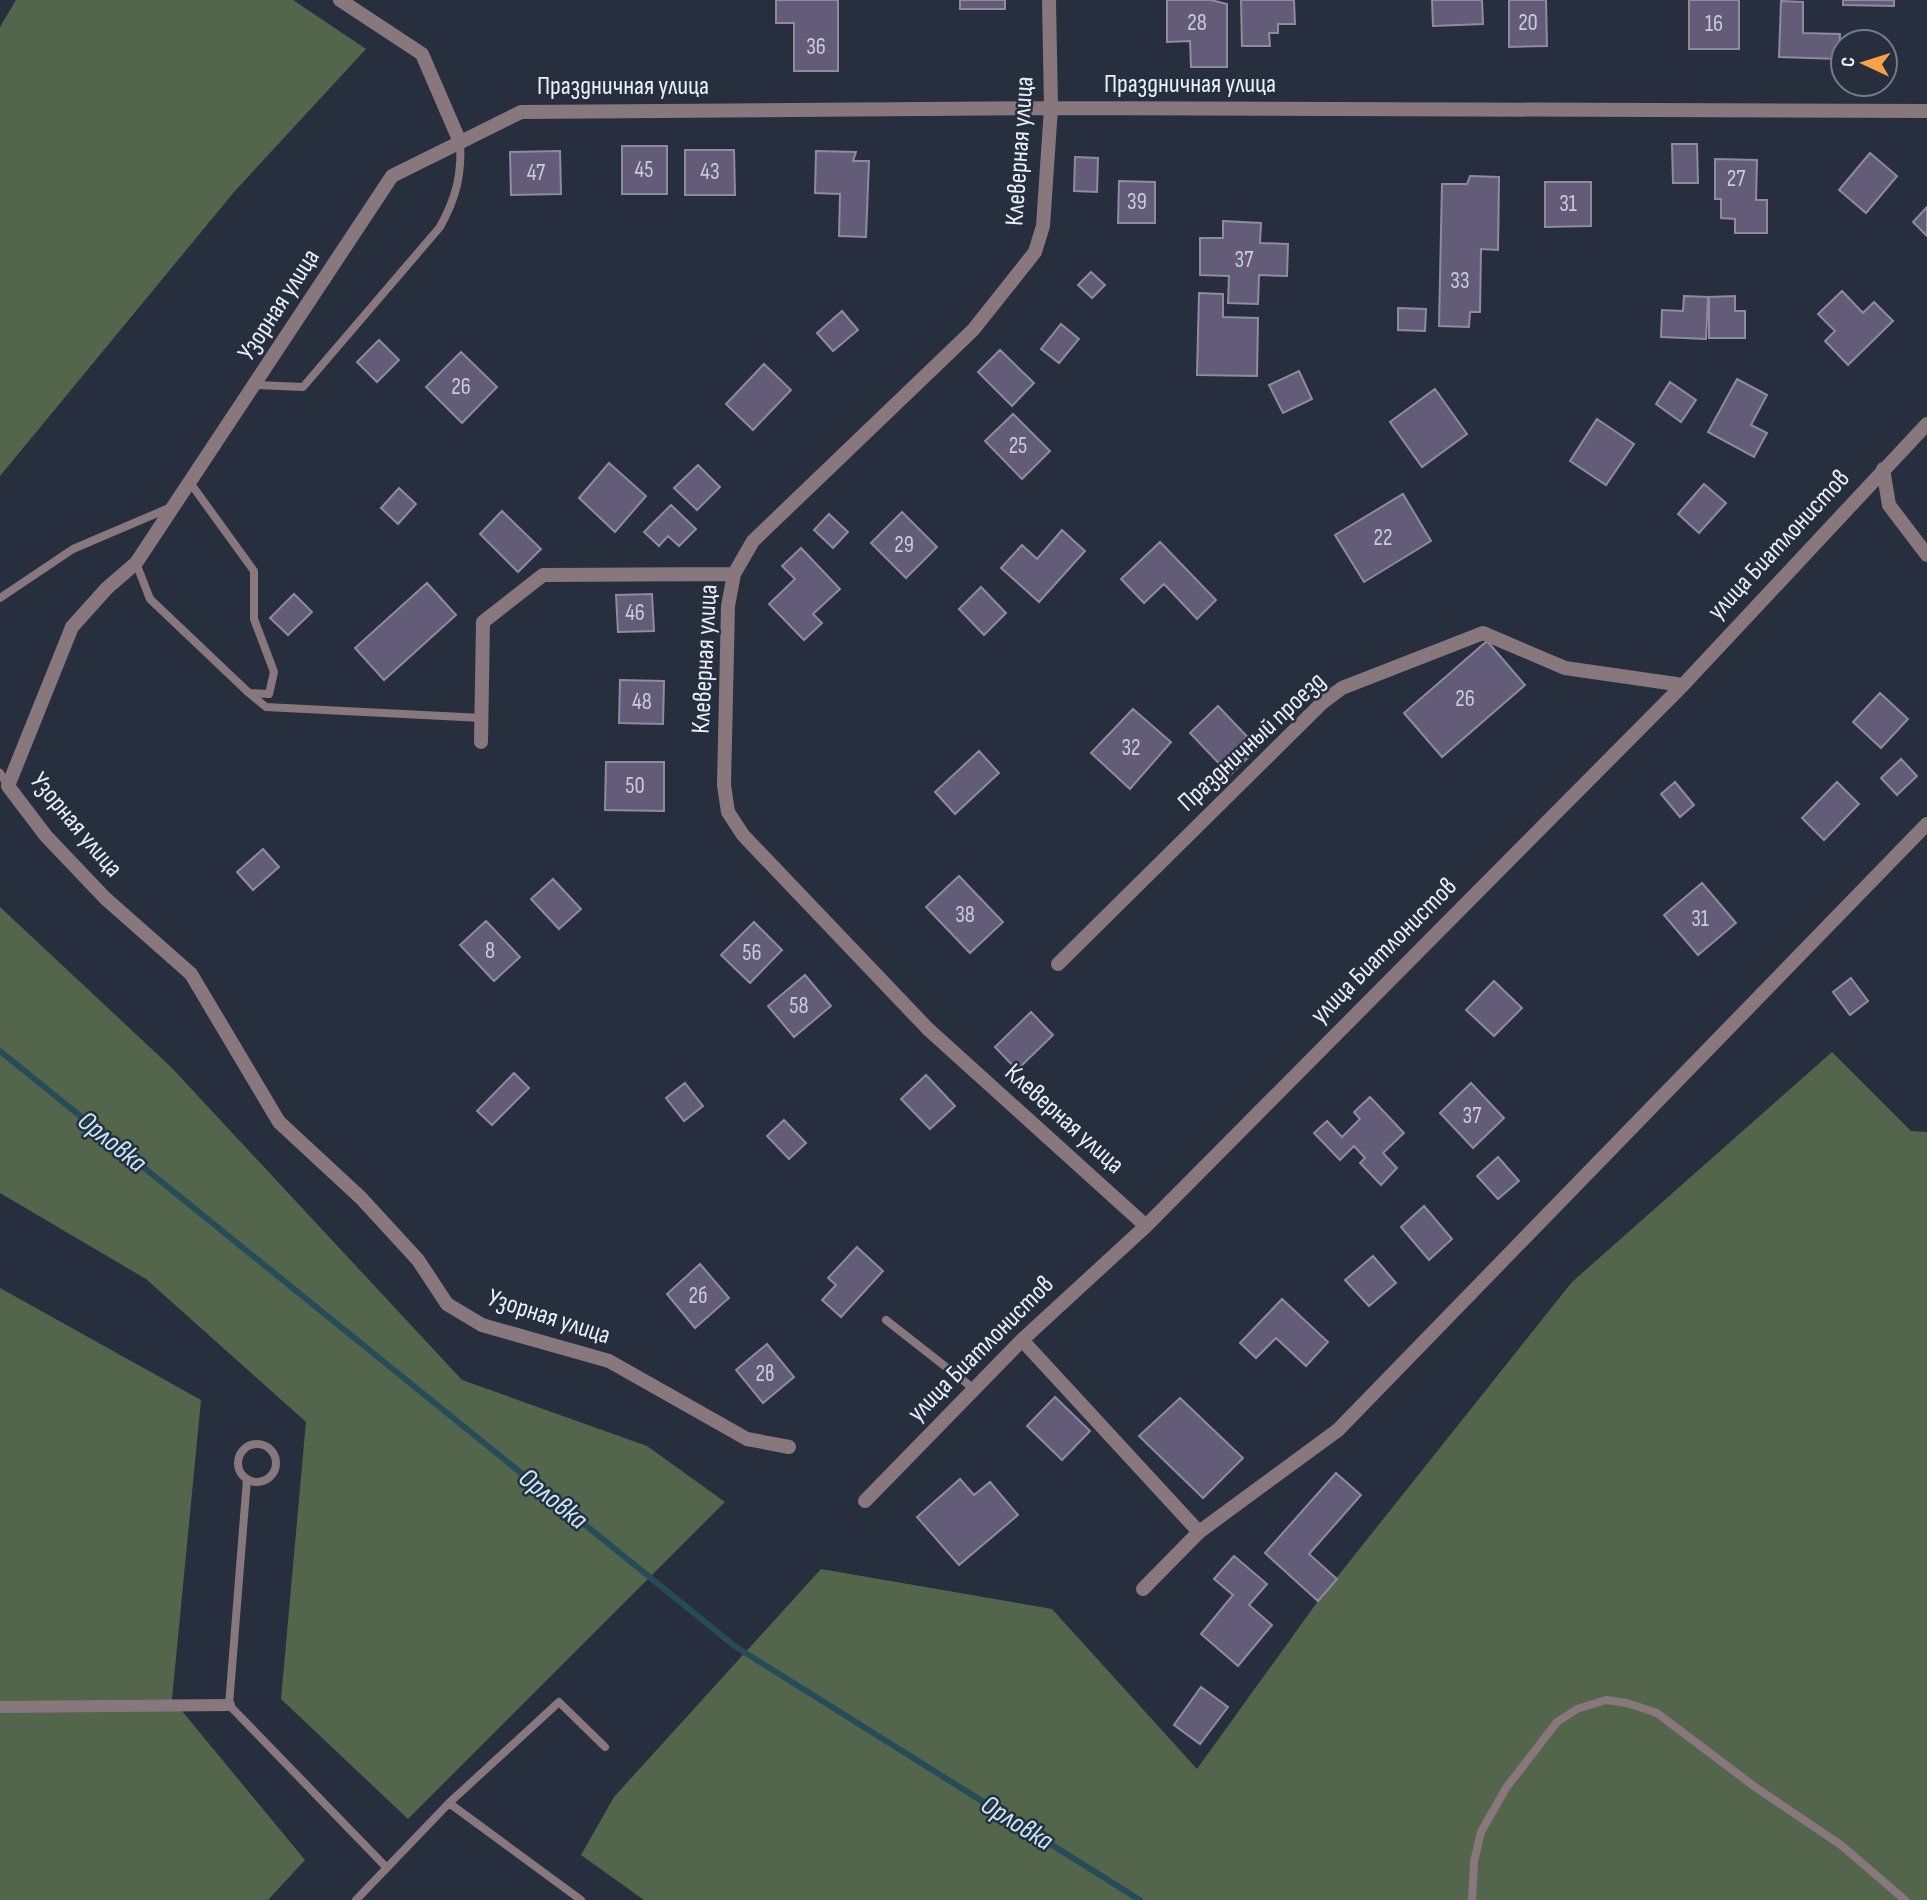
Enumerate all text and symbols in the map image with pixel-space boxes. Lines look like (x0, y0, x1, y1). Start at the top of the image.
house number: 28 (1187, 9, 1207, 37)
house number: 20 (1518, 9, 1538, 37)
house number: 16 (1705, 10, 1723, 38)
north arrow (1829, 28, 1899, 98)
house number: 36 (806, 33, 826, 61)
text: С (1837, 56, 1860, 68)
street label: Праздничная улица (1104, 69, 1276, 100)
street label: Праздничная улица (537, 71, 709, 102)
street label: Клеверная улица (999, 75, 1041, 227)
house number: 45 (635, 156, 653, 184)
house number: 43 (700, 158, 720, 186)
house number: 47 (527, 159, 545, 187)
house number: 27 (1727, 165, 1745, 193)
house number: 39 (1127, 188, 1147, 216)
house number: 31 (1559, 190, 1577, 218)
street label: Узорная улица (231, 243, 327, 367)
house number: 37 (1235, 246, 1253, 274)
house number: 33 (1450, 267, 1470, 295)
house number: 26 (451, 373, 471, 401)
house number: 25 (1009, 432, 1027, 460)
street label: улица Биатлонистов (1701, 463, 1857, 627)
house number: 22 (1374, 524, 1392, 552)
house number: 29 (894, 531, 914, 559)
street label: Клеверная улица (686, 583, 724, 735)
house number: 46 (625, 599, 645, 627)
street label: Праздничный проезд (1172, 666, 1332, 818)
house number: 26 (1455, 685, 1475, 713)
house number: 48 (632, 688, 652, 716)
house number: 32 (1121, 734, 1141, 762)
street label: Узорная улица (23, 766, 129, 884)
house number: 50 (625, 772, 645, 800)
street label: улица Биатлонистов (1304, 871, 1464, 1031)
house number: 38 (955, 901, 975, 929)
house number: 31 (1691, 905, 1709, 933)
house number: 8 (485, 937, 495, 965)
house number: 56 (742, 939, 762, 967)
house number: 58 (789, 992, 809, 1020)
street label: Клеверная улица (998, 1057, 1130, 1181)
house number: 37 (1463, 1102, 1481, 1130)
water label: Орловка (71, 1104, 153, 1180)
street label: улица Биатлонистов (901, 1269, 1061, 1429)
house number: 2б (688, 1282, 708, 1310)
street label: Узорная улица (484, 1283, 614, 1351)
house number: 2в (755, 1360, 775, 1388)
water label: Орловка (512, 1461, 594, 1537)
water label: Орловка (975, 1788, 1060, 1858)

